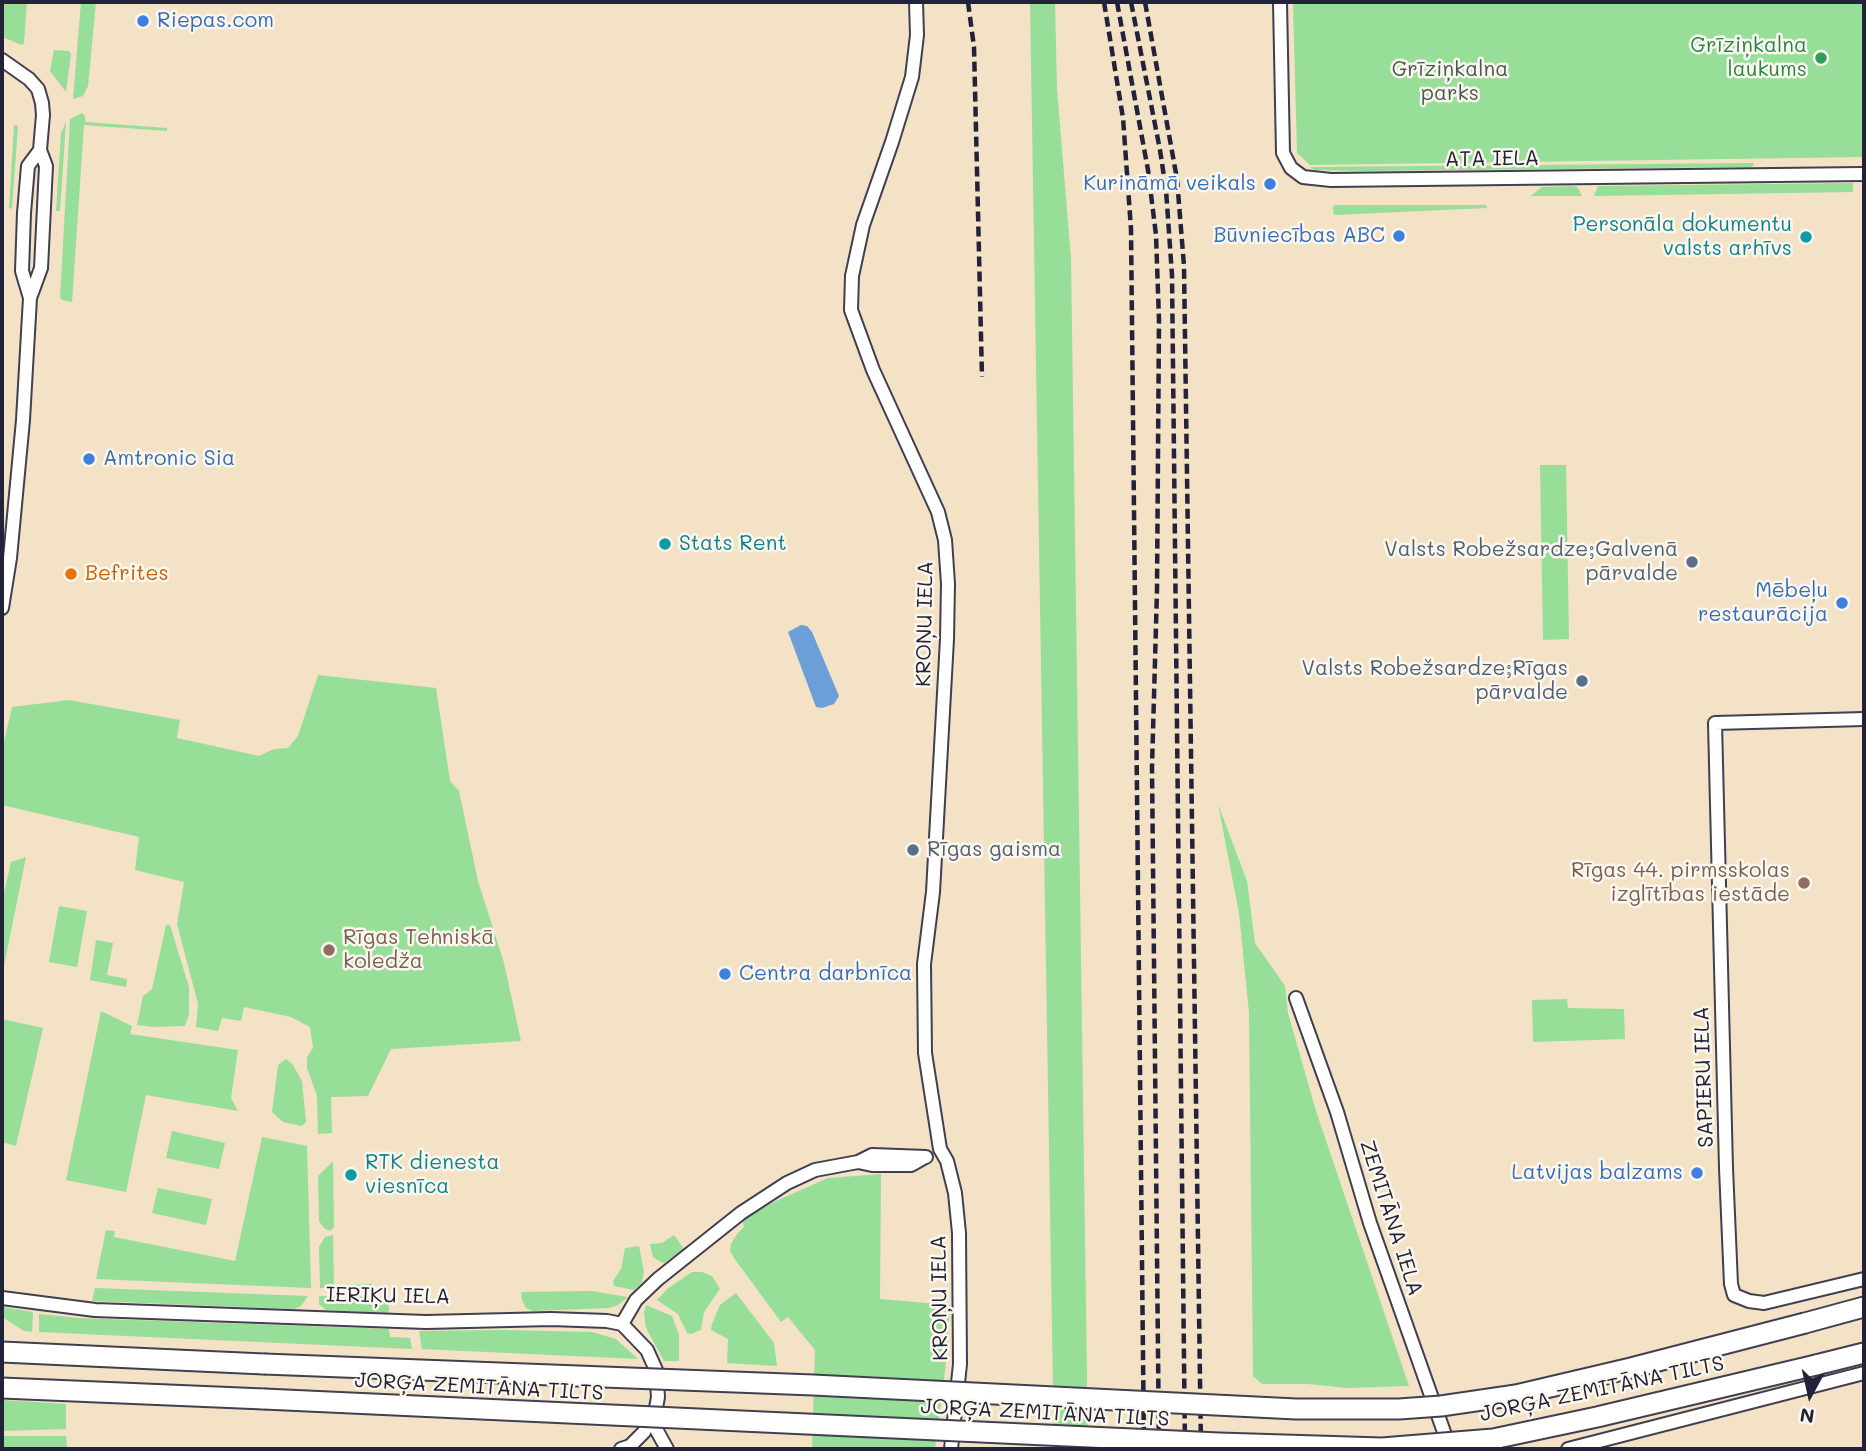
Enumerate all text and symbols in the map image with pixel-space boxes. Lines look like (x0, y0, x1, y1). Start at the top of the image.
place label: Riepas.com (157, 8, 274, 34)
marker: Riepas.com (135, 13, 151, 29)
place label: Grīziņkalna laukums (1690, 33, 1807, 83)
marker: Grīziņkalna laukums (1813, 50, 1829, 66)
park label: Grīziņkalna parks (1392, 57, 1508, 107)
street label: ATA IELA (1445, 146, 1539, 172)
place label: Kurināmā veikals (1083, 171, 1256, 197)
marker: Kurināmā veikals (1262, 176, 1278, 192)
place label: Personāla dokumentu valsts arhīvs (1573, 212, 1792, 262)
place label: Būvniecības ABC (1213, 223, 1385, 249)
marker: Būvniecības ABC (1391, 228, 1407, 244)
marker: Personāla dokumentu valsts arhīvs (1798, 229, 1814, 245)
place label: Amtronic Sia (103, 446, 235, 472)
marker: Amtronic Sia (81, 451, 97, 467)
place label: Stats Rent (679, 531, 787, 557)
marker: Stats Rent (657, 536, 673, 552)
place label: Valsts Robežsardze;Galvenā pārvalde (1384, 537, 1678, 587)
marker: Valsts Robežsardze;Galvenā pārvalde (1684, 554, 1700, 570)
place label: Befrites (85, 561, 169, 587)
street label: KROŅU IELA (911, 561, 939, 687)
marker: Befrites (63, 566, 79, 582)
place label: Mēbeļu restaurācija (1698, 578, 1828, 628)
marker: Mēbeļu restaurācija (1834, 595, 1850, 611)
place label: Valsts Robežsardze;Rīgas pārvalde (1302, 656, 1568, 706)
marker: Valsts Robežsardze;Rīgas pārvalde (1574, 673, 1590, 689)
place label: Rīgas gaisma (927, 837, 1061, 863)
marker: Rīgas gaisma (905, 842, 921, 858)
place label: Rīgas 44. pirmsskolas izglītības iestāde (1571, 858, 1790, 908)
marker: Rīgas 44. pirmsskolas izglītības iestāde (1796, 875, 1812, 891)
place label: Rīgas Tehniskā koledža (343, 925, 494, 975)
marker: Rīgas Tehniskā koledža (321, 942, 337, 958)
place label: Centra darbnīca (739, 961, 912, 987)
marker: Centra darbnīca (717, 966, 733, 982)
street label: SAPIERU IELA (1689, 1006, 1719, 1148)
street label: ZEMITĀNA IELA (1354, 1137, 1428, 1299)
place label: RTK dienesta viesnīca (365, 1150, 500, 1200)
place label: Latvijas balzams (1512, 1160, 1683, 1186)
marker: Latvijas balzams (1689, 1165, 1705, 1181)
marker: RTK dienesta viesnīca (343, 1167, 359, 1183)
street label: KROŅU IELA (926, 1235, 954, 1361)
street label: IERIĶU IELA (326, 1282, 450, 1310)
street label: JORĢA ZEMITĀNA TILTS (1478, 1351, 1726, 1427)
north arrow (1775, 1360, 1845, 1430)
street label: JORĢA ZEMITĀNA TILTS (354, 1368, 604, 1406)
street label: JORĢA ZEMITĀNA TILTS (920, 1394, 1170, 1432)
text: N (1798, 1403, 1816, 1430)

